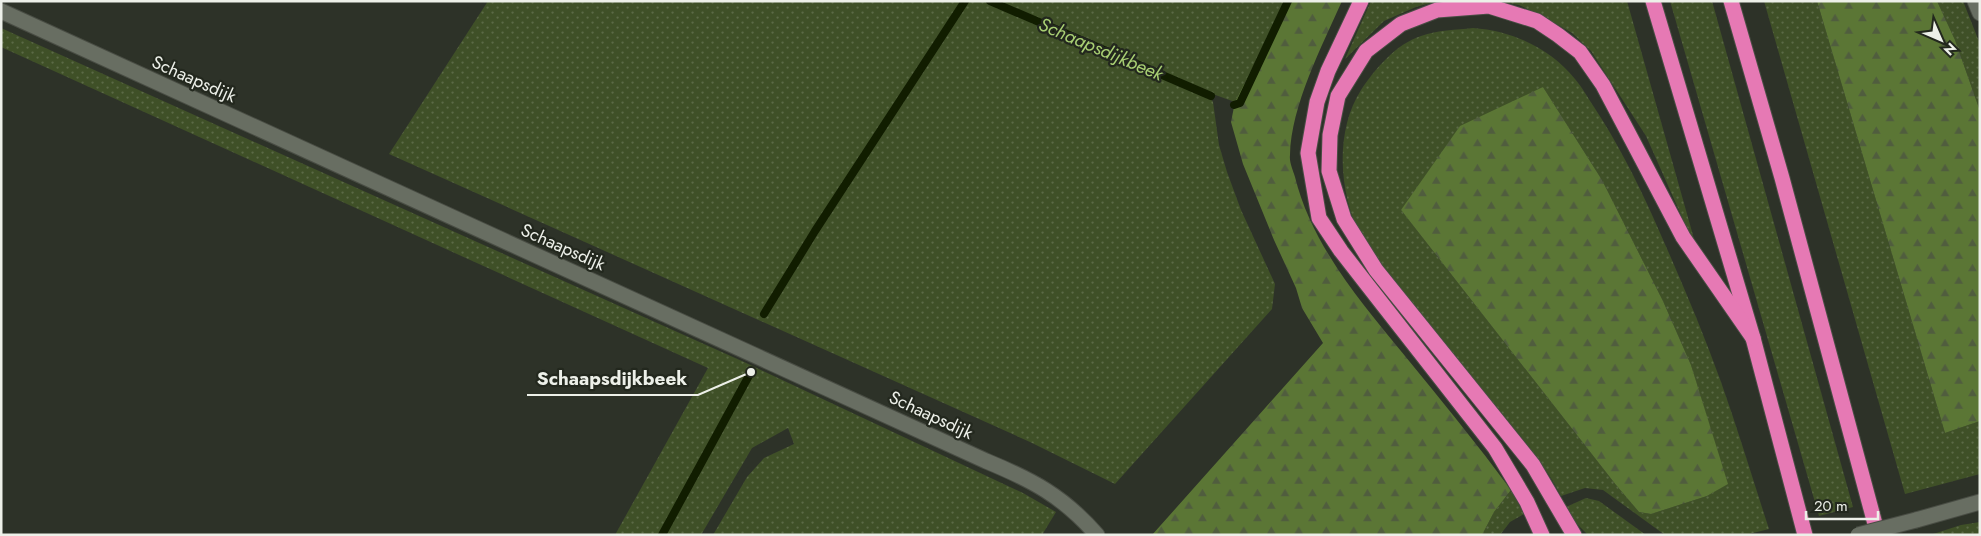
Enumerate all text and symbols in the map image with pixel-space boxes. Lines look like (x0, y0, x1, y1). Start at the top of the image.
water label: Schaapsdijkbeek (1034, 11, 1168, 88)
north arrow (1916, 15, 1966, 65)
text: N (1939, 38, 1961, 60)
street label: Schaapsdijk (148, 49, 241, 109)
street label: Schaapsdijk (517, 217, 610, 277)
callout: Schaapsdijkbeek (527, 361, 698, 395)
text: Schaapsdijkbeek (537, 365, 687, 392)
street label: Schaapsdijk (885, 384, 977, 446)
scale bar (1806, 488, 1878, 520)
text: 20 m (1814, 495, 1848, 517)

